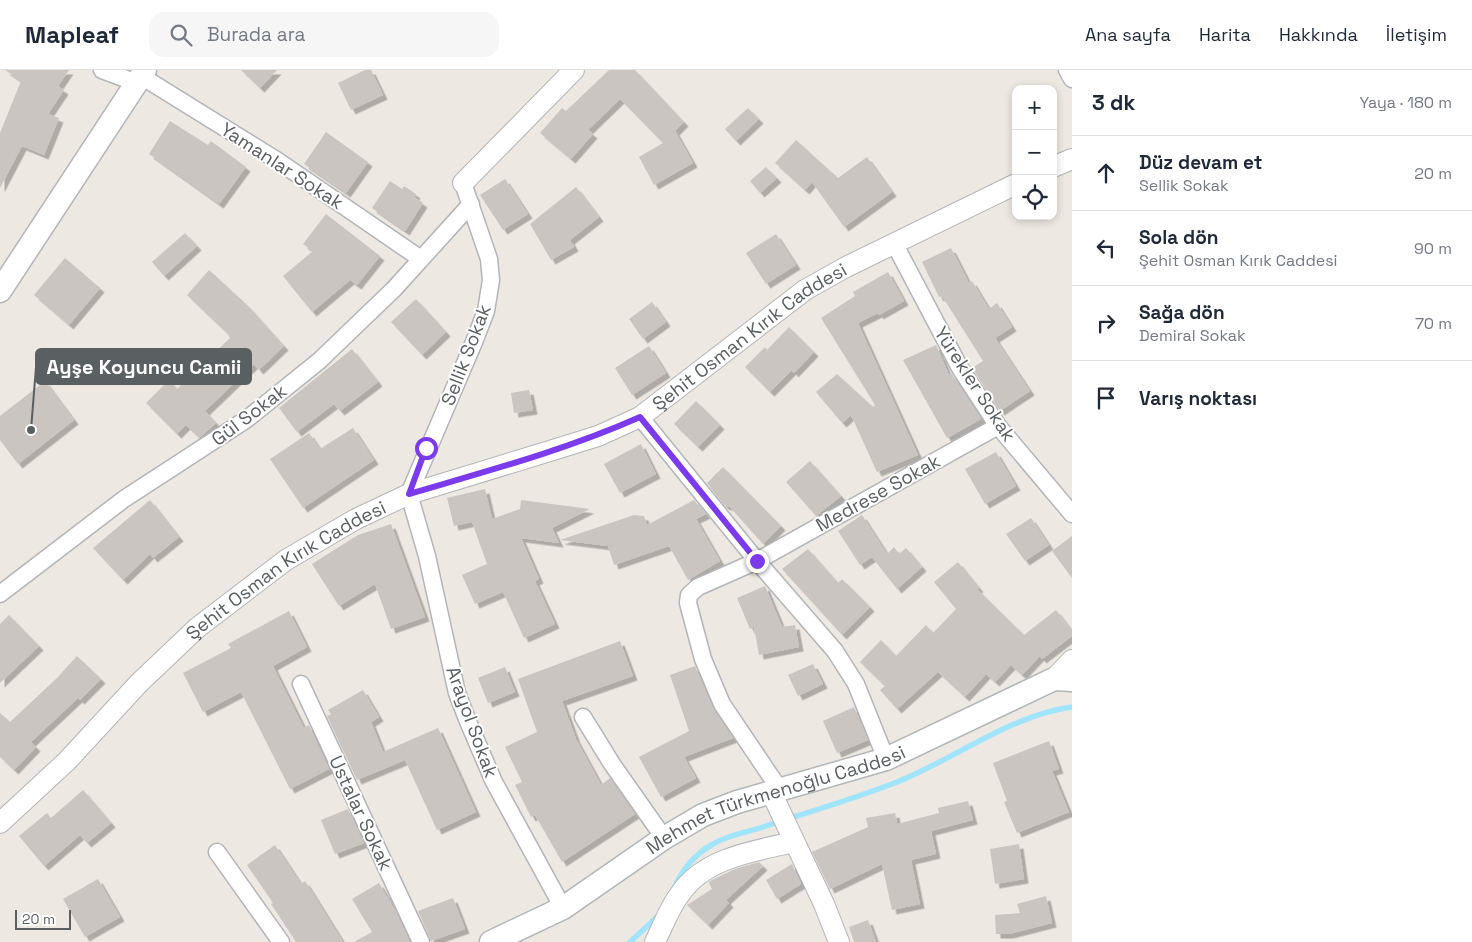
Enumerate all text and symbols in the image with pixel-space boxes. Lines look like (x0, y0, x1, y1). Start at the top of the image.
search box (149, 12, 499, 57)
text: Mapleaf (25, 19, 119, 50)
icon: search (167, 21, 195, 49)
text: Burada ara (207, 22, 306, 47)
text: Ana sayfa (1085, 23, 1171, 46)
text: Harita (1199, 23, 1251, 46)
text: Hakkında (1279, 23, 1358, 46)
text: İletişim (1386, 23, 1447, 46)
map controls (1012, 85, 1057, 220)
button: + (1012, 85, 1057, 130)
text: 3 dk (1092, 89, 1135, 116)
text: Yaya · 180 m (1360, 92, 1452, 113)
street label: Yamanlar Sokak (216, 117, 348, 215)
button: − (1012, 130, 1057, 175)
text: Düz devam et (1139, 150, 1262, 175)
icon: ahead (1092, 159, 1120, 187)
text: 20 m (1414, 163, 1452, 184)
button: locate (1012, 175, 1057, 220)
text: Sellik Sokak (1139, 175, 1229, 196)
text: Sola dön (1139, 225, 1218, 250)
icon: left (1092, 234, 1120, 262)
text: 90 m (1414, 238, 1452, 259)
text: Şehit Osman Kırık Caddesi (1139, 250, 1338, 271)
street label: Şehit Osman Kırık Caddesi (647, 257, 851, 416)
text: Sağa dön (1139, 300, 1225, 325)
street label: Sellik Sokak (435, 301, 497, 409)
icon: right (1092, 309, 1120, 337)
text: 70 m (1415, 313, 1452, 334)
street label: Yürekler Sokak (928, 322, 1022, 446)
text: Demiral Sokak (1139, 325, 1246, 346)
callout: Ayşe Koyuncu Camii (36, 349, 251, 384)
text: Ayşe Koyuncu Camii (47, 354, 241, 380)
street label: Gül Sokak (206, 378, 292, 452)
icon: arrive (1092, 384, 1120, 412)
text: Varış noktası (1139, 386, 1257, 411)
route start (415, 437, 438, 460)
street label: Medrese Sokak (811, 448, 945, 538)
street label: Şehit Osman Kırık Caddesi (180, 494, 390, 645)
route end (746, 550, 769, 573)
street label: Arayol Sokak (440, 663, 504, 781)
street label: Mehmet Türkmenoğlu Caddesi (641, 739, 909, 859)
street label: Ustalar Sokak (323, 751, 399, 875)
scale bar (15, 907, 71, 930)
text: 20 m (22, 910, 55, 928)

